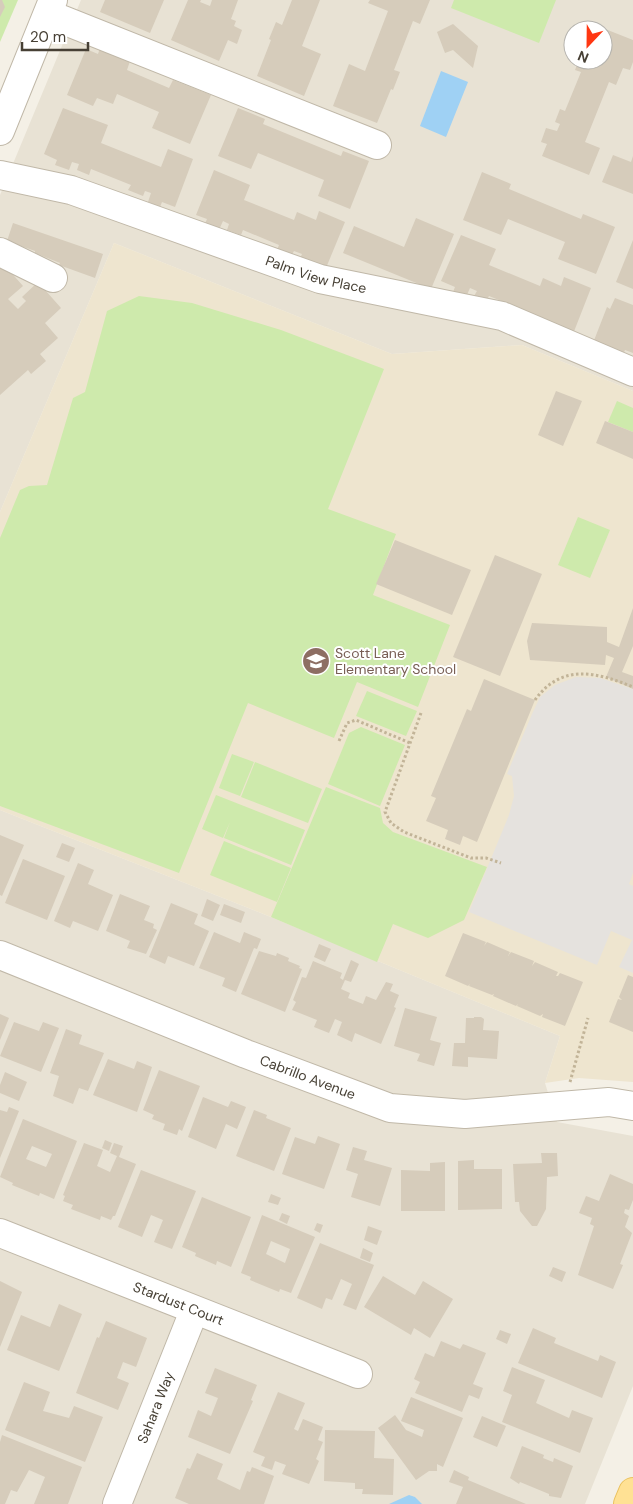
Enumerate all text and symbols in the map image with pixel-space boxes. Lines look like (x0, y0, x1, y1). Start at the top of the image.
scale bar (22, 20, 89, 52)
north arrow (563, 20, 613, 70)
text: 20 m (30, 27, 66, 47)
text: N (575, 47, 591, 67)
street label: Palm View Place (263, 251, 368, 297)
place label: Scott Lane Elementary School (335, 644, 456, 678)
school or university icon: Scott Lane Elementary School (301, 646, 331, 676)
street label: Cabrillo Avenue (257, 1051, 358, 1103)
street label: Stardust Court (131, 1277, 227, 1329)
street label: Sahara Way (133, 1369, 178, 1446)

